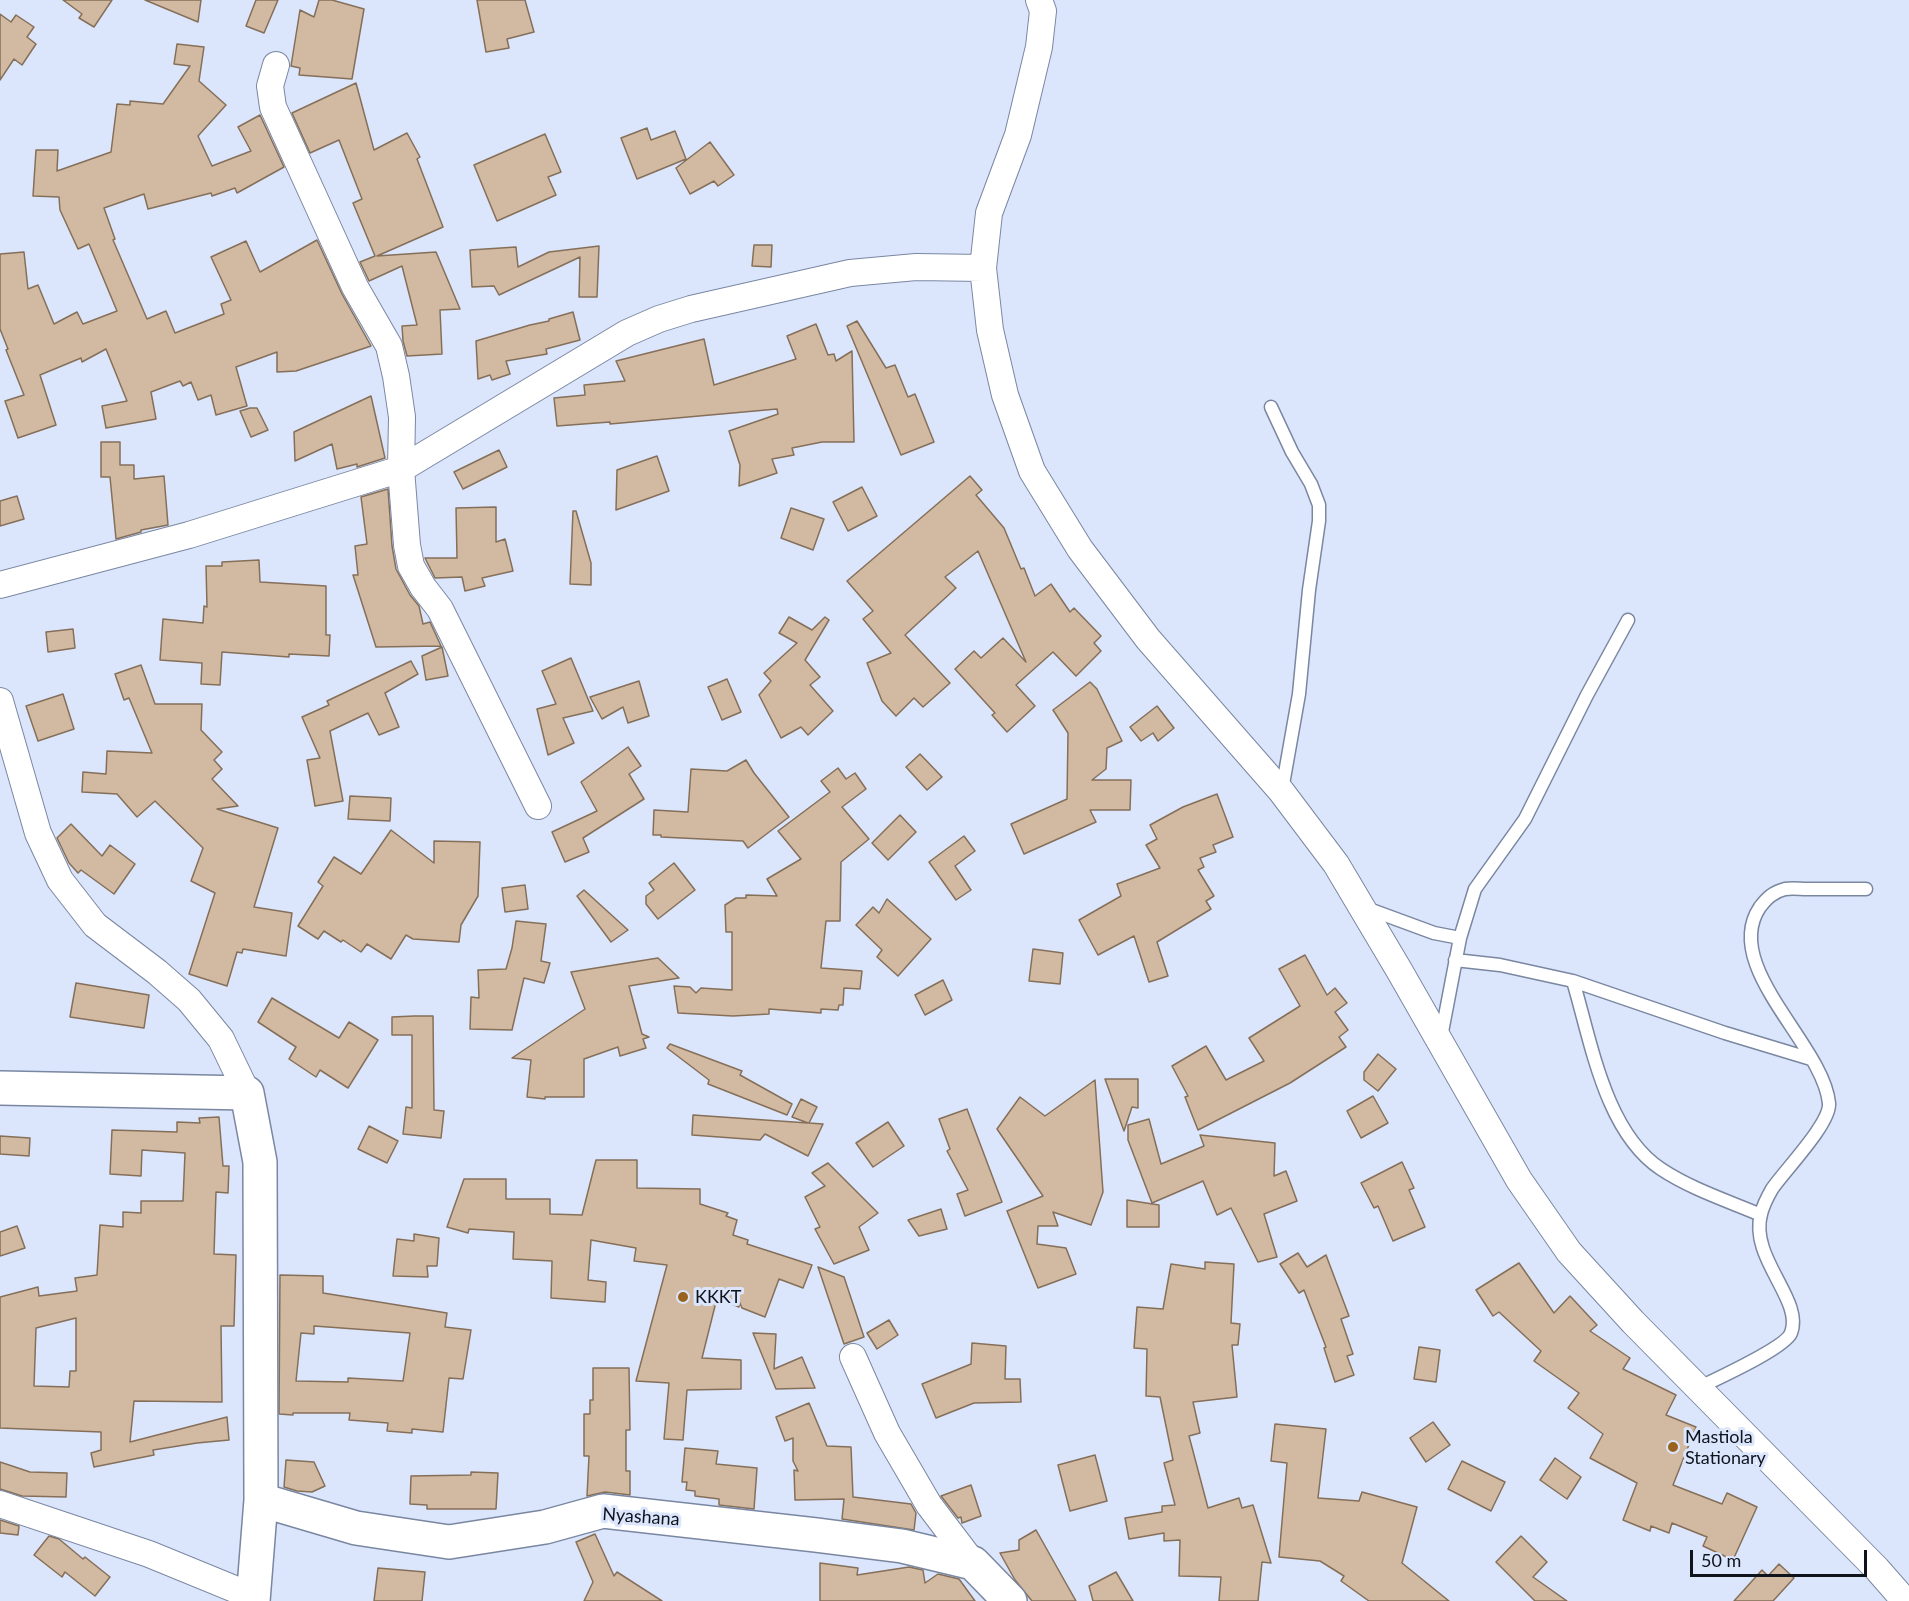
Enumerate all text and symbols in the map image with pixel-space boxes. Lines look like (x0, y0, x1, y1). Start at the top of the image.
place label: KKKT (695, 1286, 741, 1308)
marker: KKKT (676, 1290, 690, 1304)
place label: Mastiola Stationary (1685, 1426, 1766, 1468)
marker: Mastiola Stationary (1666, 1440, 1680, 1454)
street label: Nyashana (602, 1504, 680, 1530)
scale bar (1693, 1538, 1870, 1576)
text: 50 m (1701, 1549, 1741, 1571)

